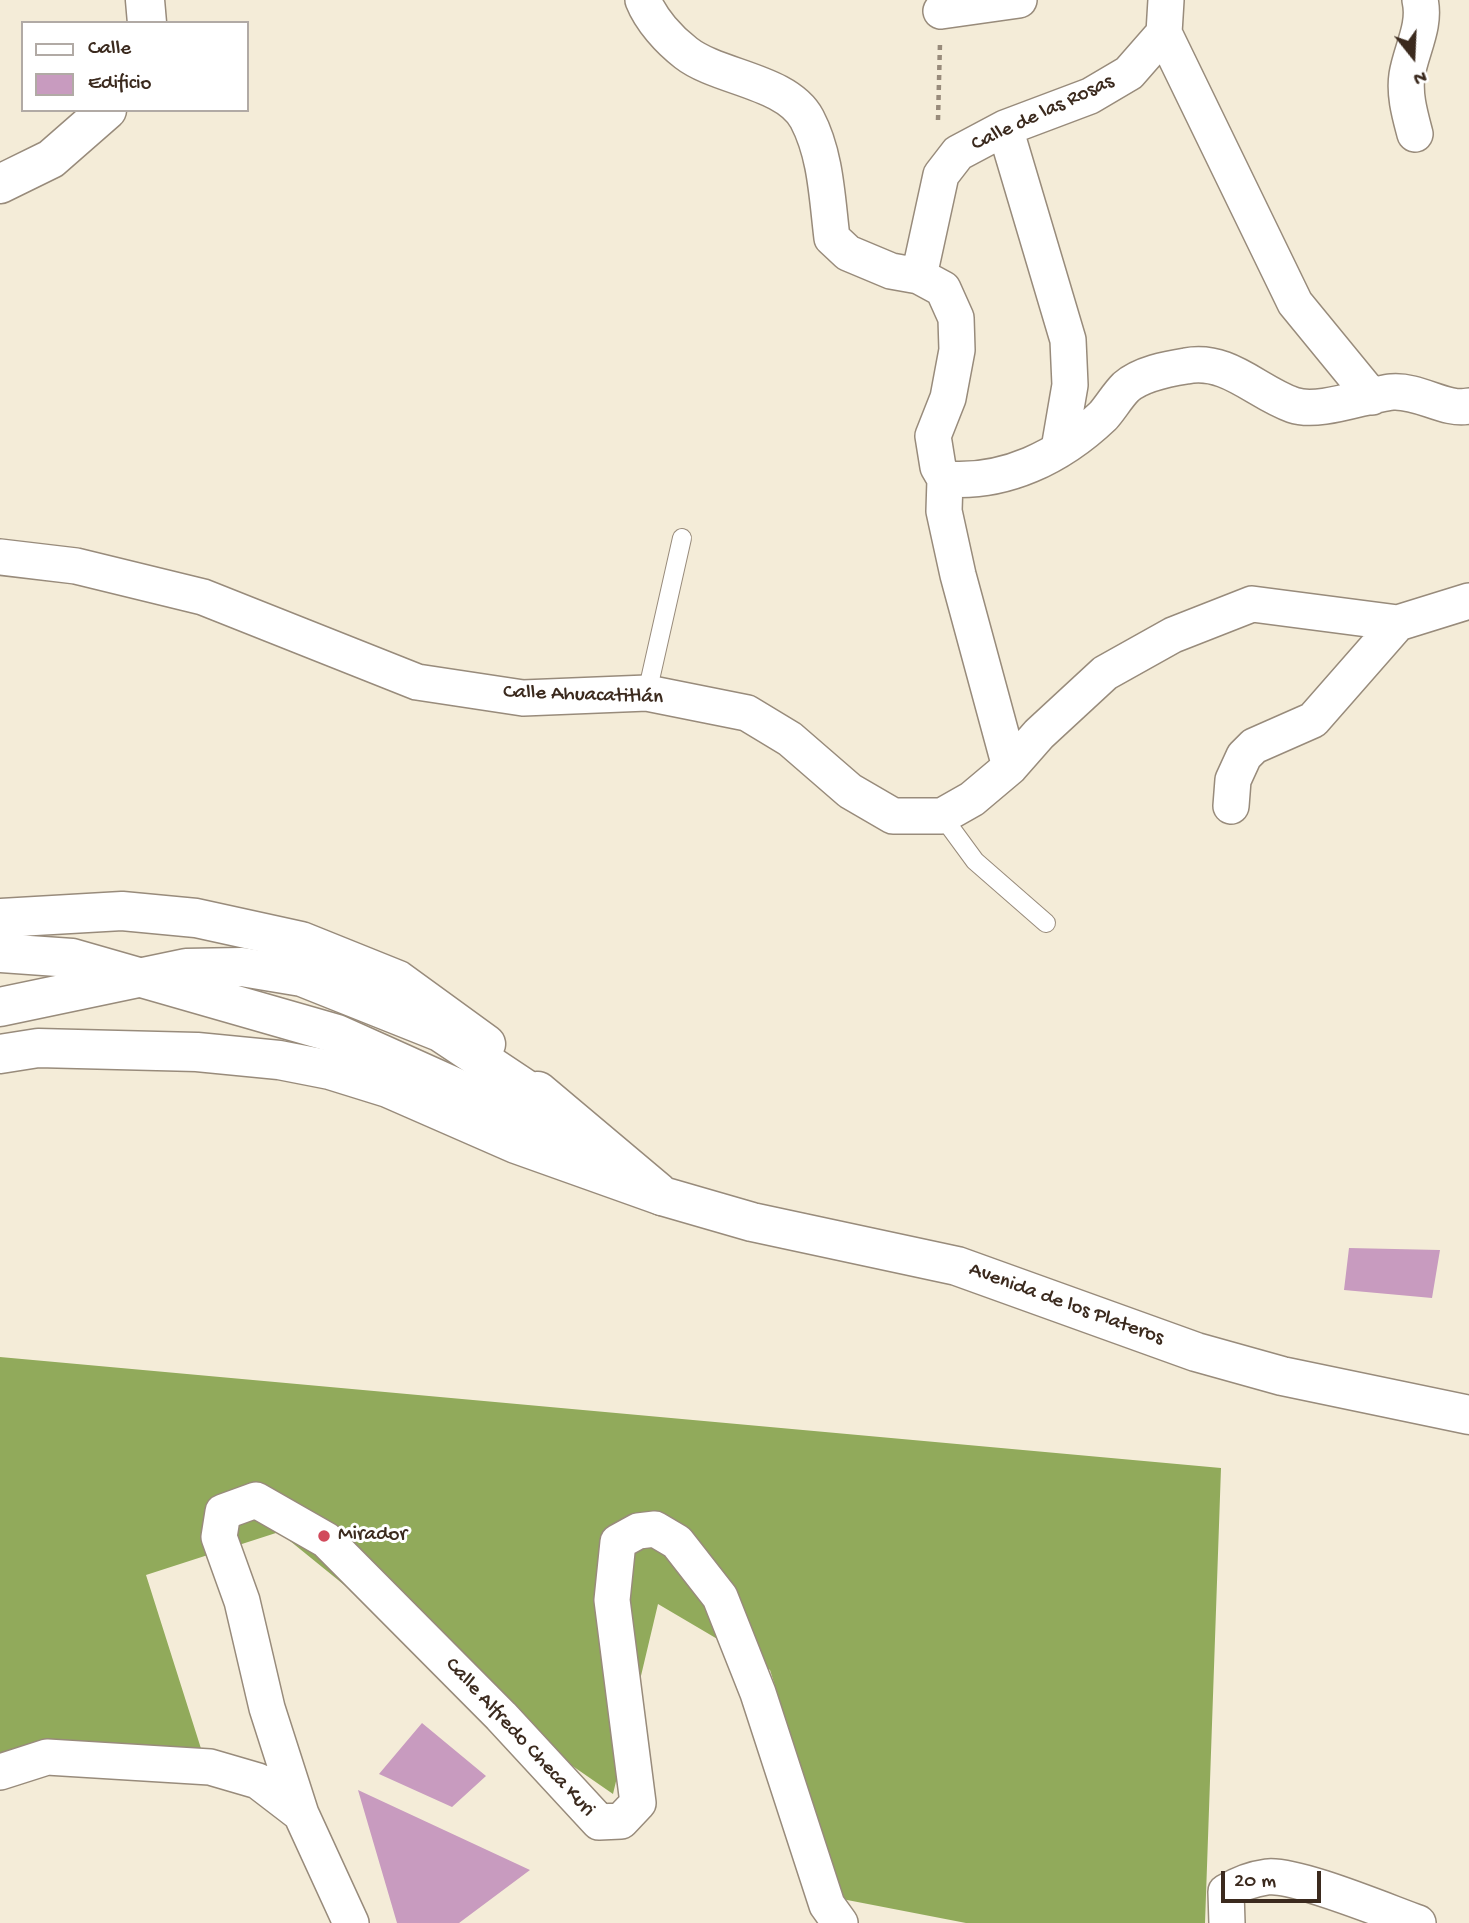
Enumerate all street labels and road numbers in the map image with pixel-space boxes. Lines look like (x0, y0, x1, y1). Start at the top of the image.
street label: Calle de las Rosas (968, 70, 1118, 158)
street label: Calle Ahuacatitlán (503, 681, 663, 711)
street label: Avenida de los Plateros (965, 1258, 1167, 1352)
street label: Calle Alfredo Checa Kuri (439, 1653, 599, 1823)

